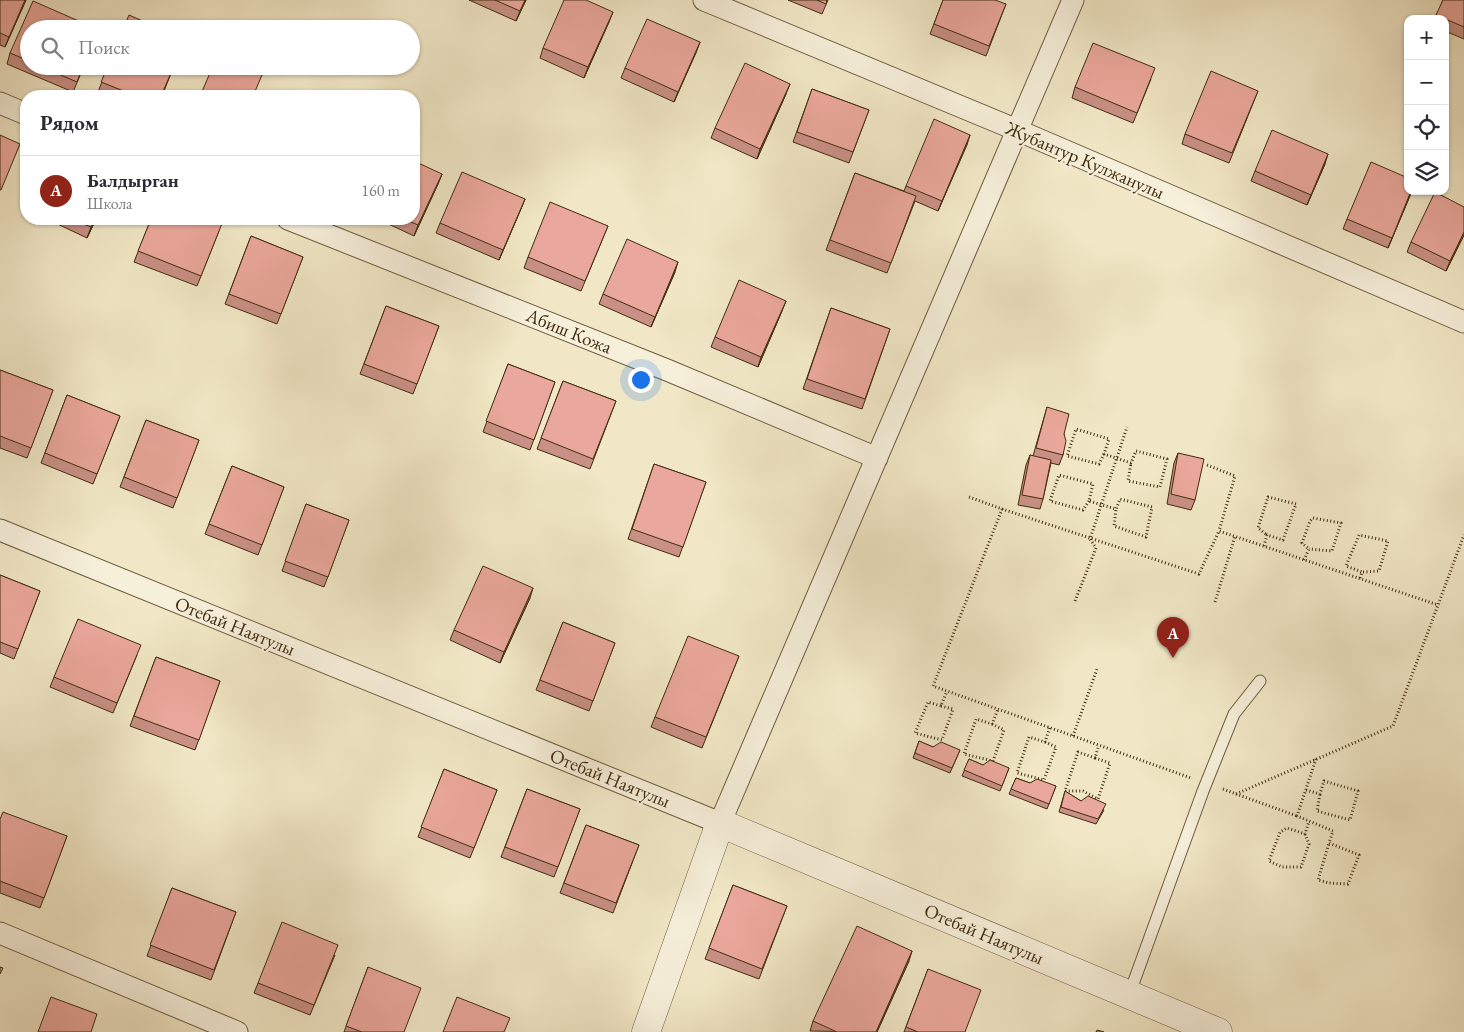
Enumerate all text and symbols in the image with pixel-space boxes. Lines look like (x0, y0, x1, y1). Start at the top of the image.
map controls (1404, 15, 1449, 195)
button: + (1404, 15, 1449, 60)
search box (20, 20, 420, 75)
icon: search (38, 34, 66, 62)
text: Поиск (78, 35, 130, 60)
button: − (1404, 60, 1449, 105)
button: locate (1404, 105, 1449, 150)
text: Рядом (40, 109, 99, 136)
street label: Жубантур Кулжанулы (1001, 115, 1168, 205)
button: layers (1404, 150, 1449, 195)
text: Балдырган (87, 168, 179, 193)
text: A (50, 180, 62, 201)
text: 160 m (361, 180, 400, 201)
text: Школа (87, 193, 132, 214)
street label: Абиш Кожа (521, 302, 616, 360)
your location (628, 367, 654, 393)
street label: Отебай Наятулы (171, 591, 299, 662)
pin: A (1157, 617, 1189, 658)
street label: Отебай Наятулы (546, 743, 674, 814)
street label: Отебай Наятулы (920, 898, 1048, 971)

